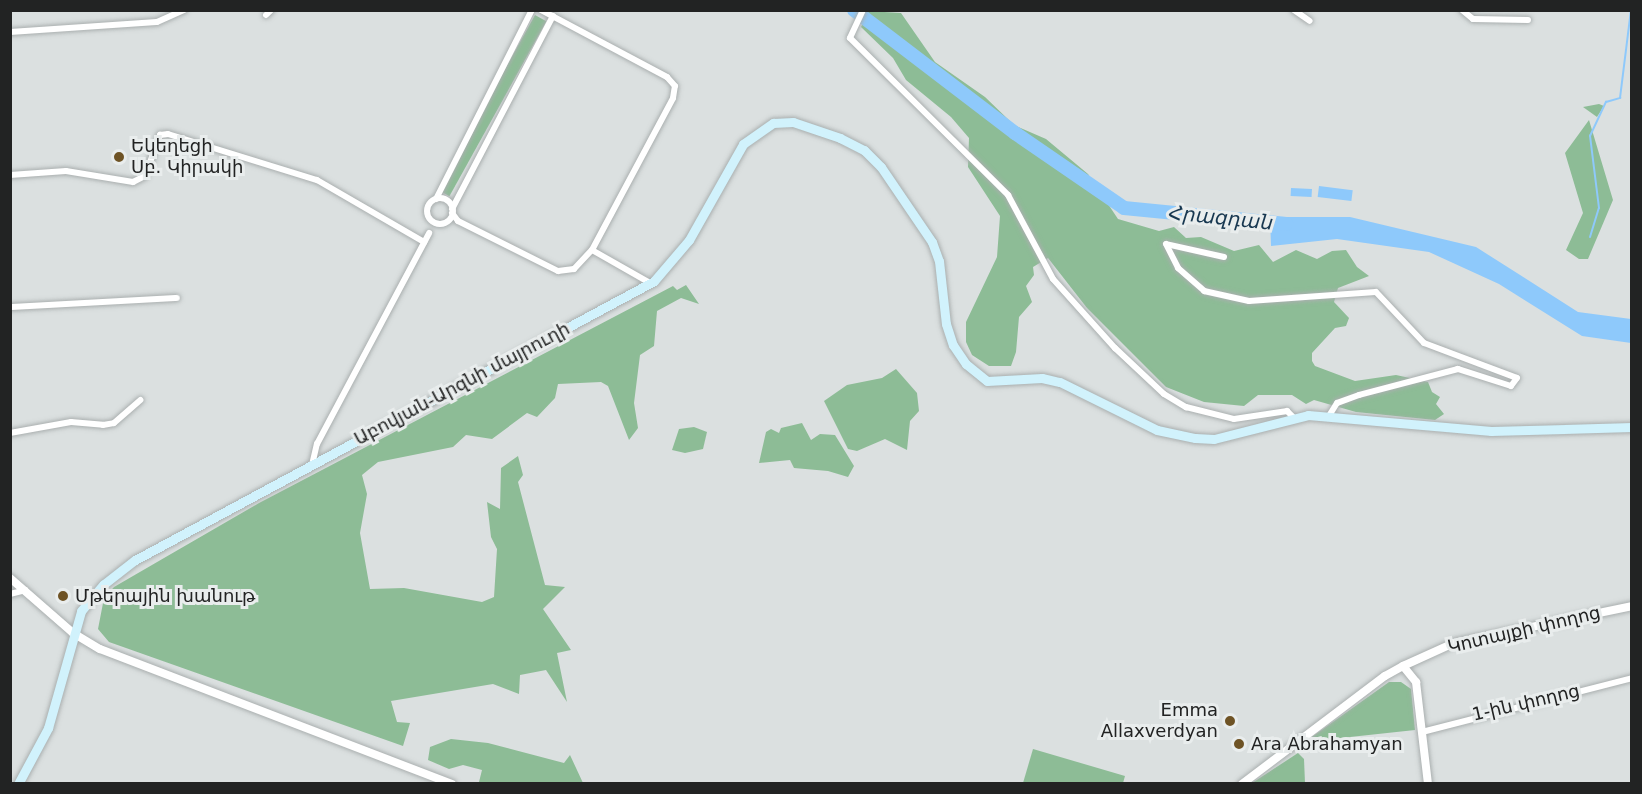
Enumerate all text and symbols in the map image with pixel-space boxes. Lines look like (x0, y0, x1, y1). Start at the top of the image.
place label: Եկեղեցի Սբ. Կիրակի (131, 136, 243, 178)
marker: Եկեղեցի Սբ. Կիրակի (112, 150, 126, 164)
water label: Հրազդան (1168, 201, 1274, 235)
street label: Աբովյան-Արզնի մայրուղի (351, 318, 573, 450)
place label: Մթերային խանութ (75, 585, 255, 607)
marker: Մթերային խանութ (56, 589, 70, 603)
street label: Կոտայքի փողոց (1445, 602, 1603, 658)
street label: 1-ին փողոց (1470, 680, 1582, 726)
place label: Emma Allaxverdyan (1101, 700, 1218, 742)
marker: Emma Allaxverdyan (1223, 714, 1237, 728)
place label: Ara Abrahamyan (1251, 733, 1403, 755)
marker: Ara Abrahamyan (1232, 737, 1246, 751)

